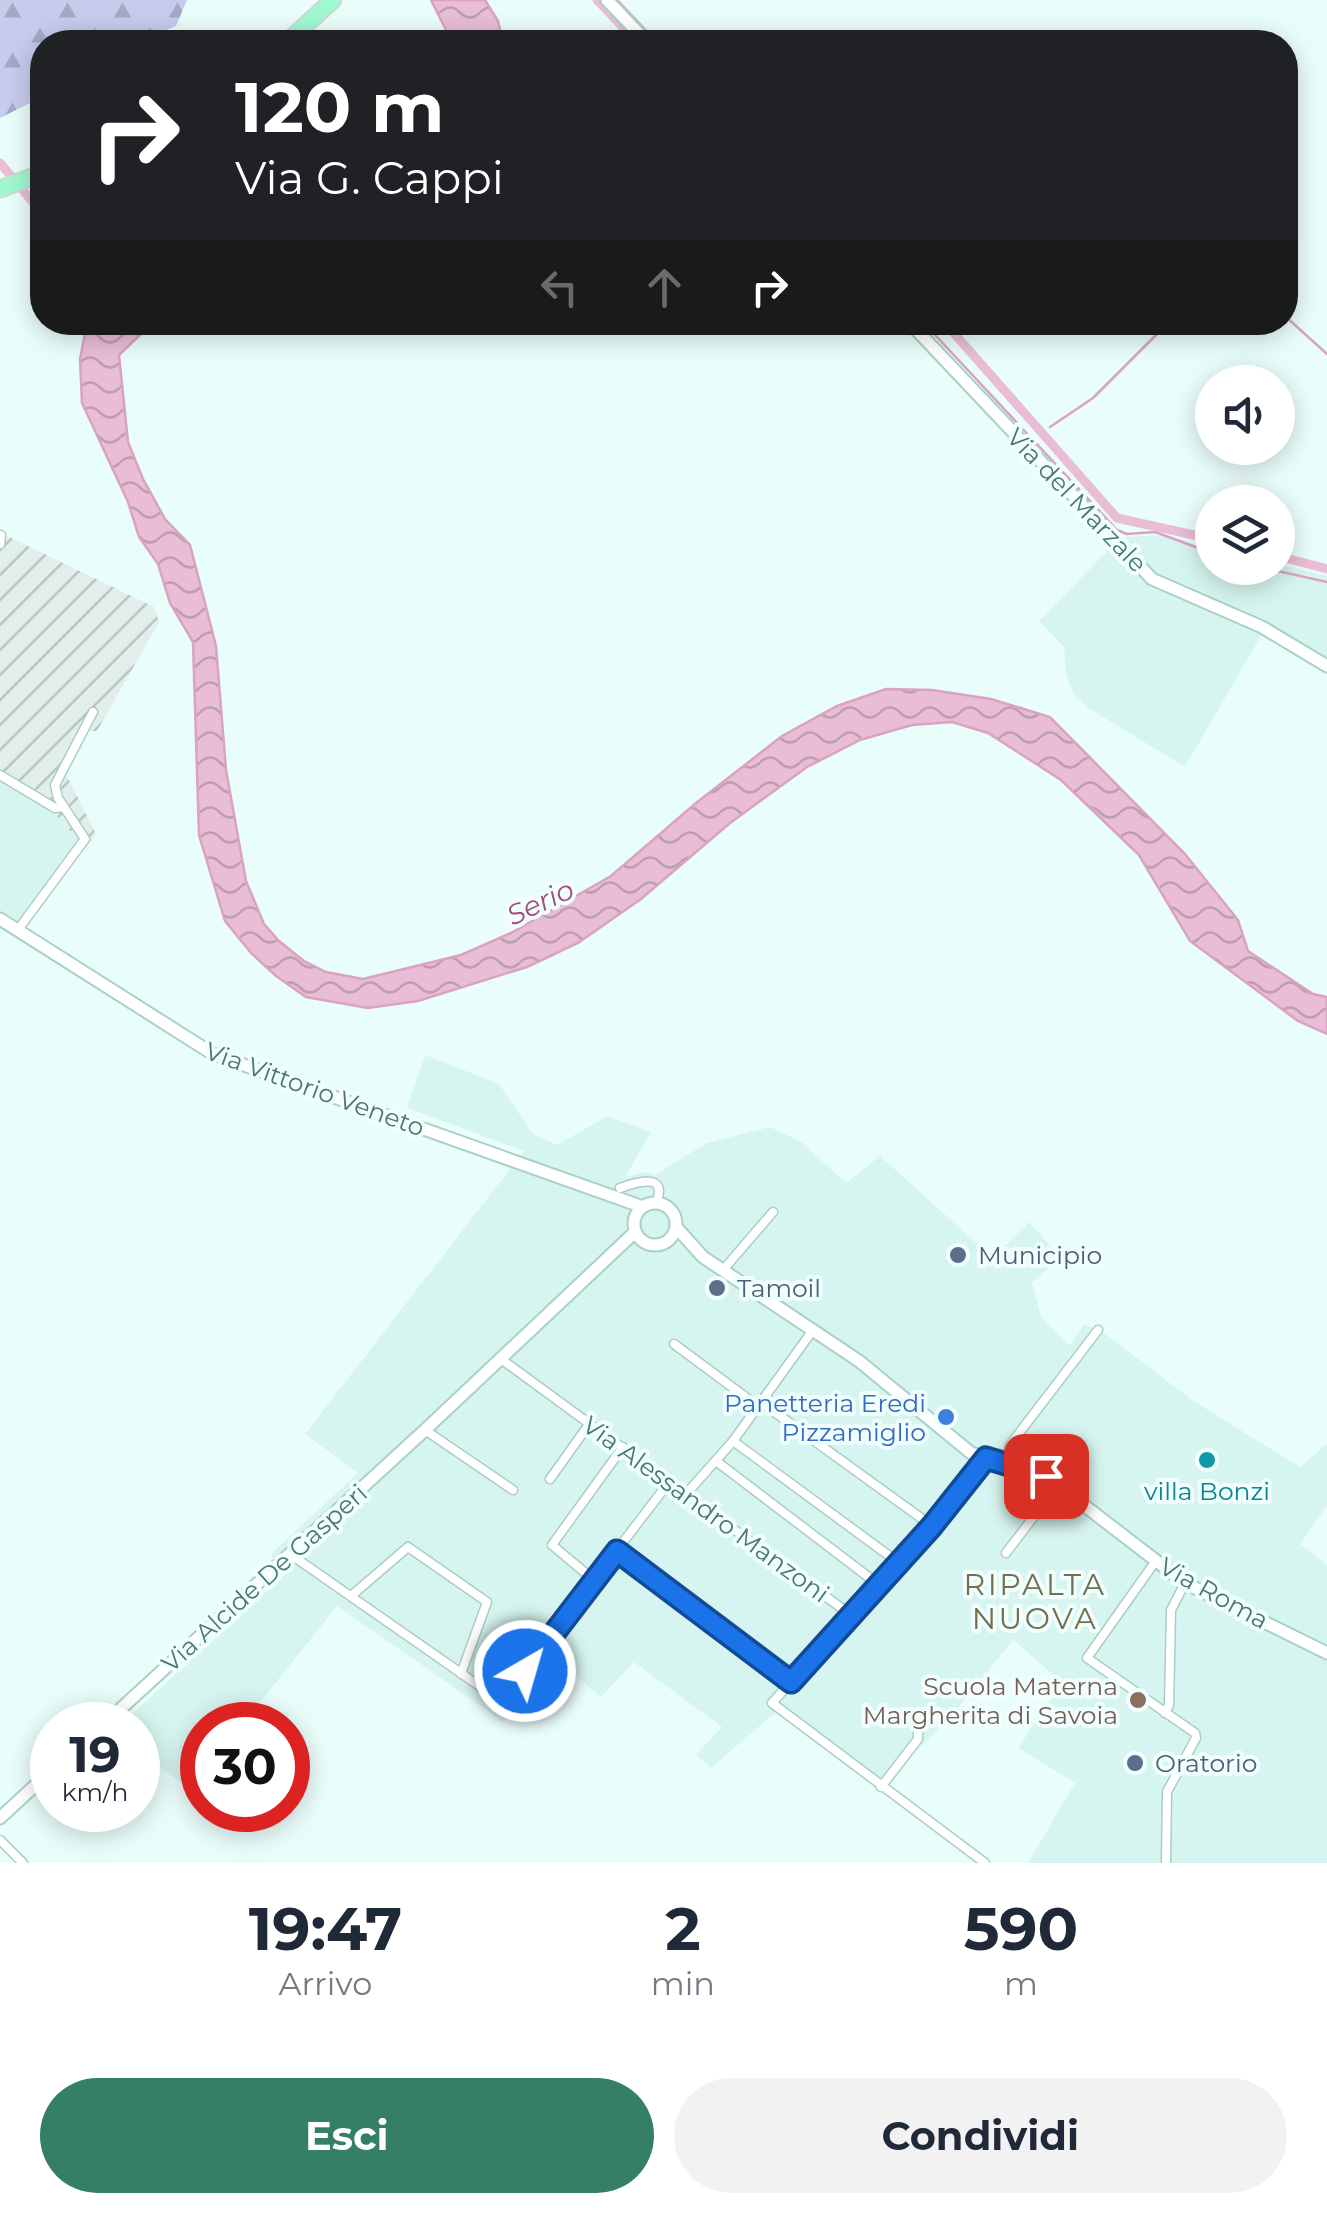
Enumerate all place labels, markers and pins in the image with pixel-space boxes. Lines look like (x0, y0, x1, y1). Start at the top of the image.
place label: Municipio (978, 1240, 1102, 1270)
marker: Municipio (947, 1244, 969, 1266)
place label: Tamoil (737, 1273, 821, 1303)
marker: Tamoil (706, 1277, 728, 1299)
place label: Panetteria Eredi Pizzamiglio (724, 1388, 926, 1447)
marker: Panetteria Eredi Pizzamiglio (935, 1406, 957, 1428)
pin (1004, 1434, 1089, 1519)
marker: villa Bonzi (1196, 1449, 1218, 1471)
place label: villa Bonzi (1144, 1476, 1270, 1506)
place label: Scuola Materna Margherita di Savoia (863, 1671, 1118, 1730)
marker: Scuola Materna Margherita di Savoia (1127, 1689, 1149, 1711)
place label: Oratorio (1155, 1748, 1257, 1778)
marker: Oratorio (1124, 1752, 1146, 1774)

